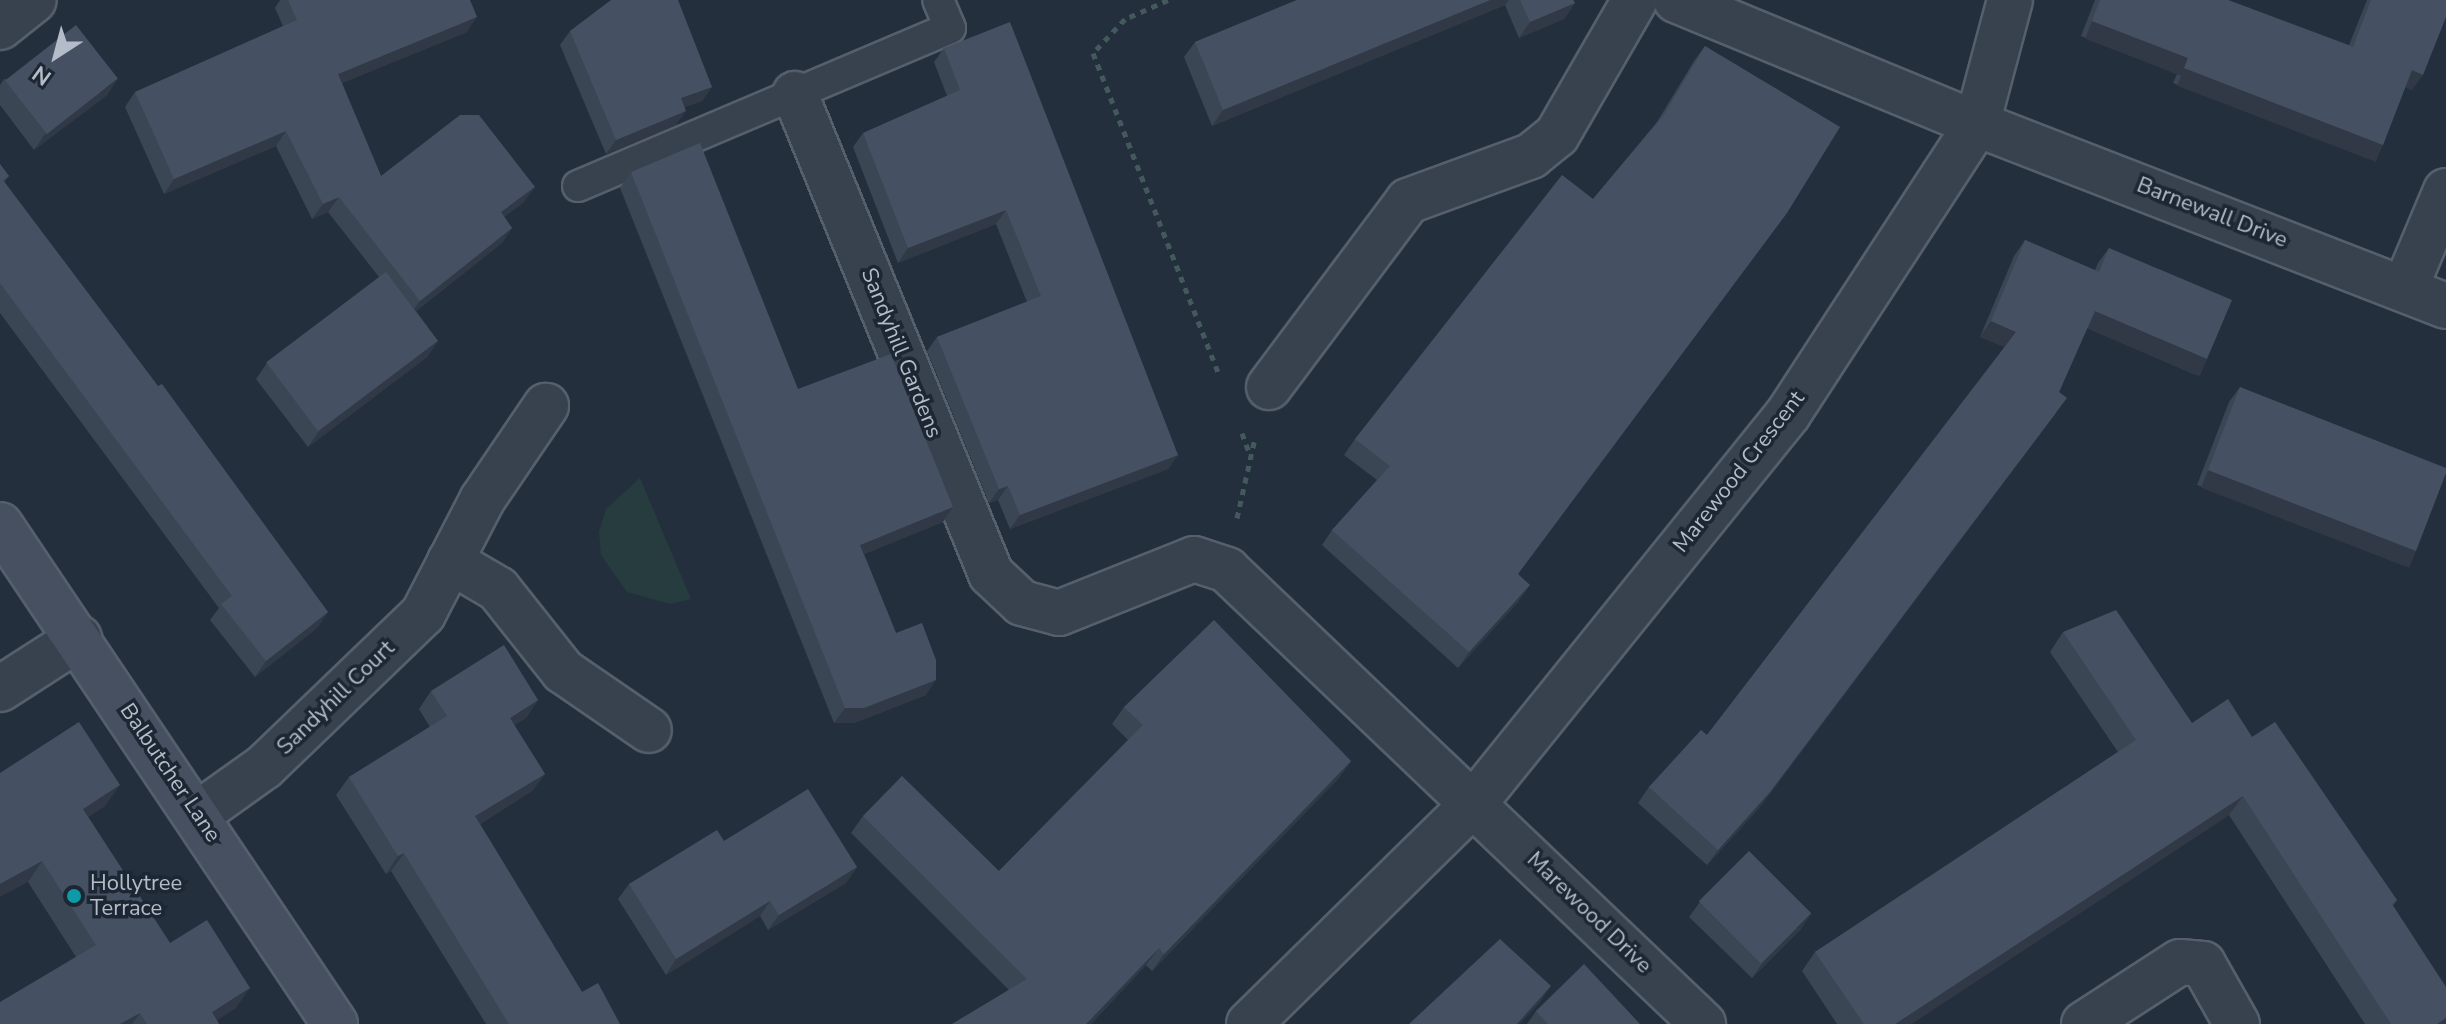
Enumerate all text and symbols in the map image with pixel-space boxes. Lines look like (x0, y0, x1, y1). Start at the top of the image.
north arrow (16, 16, 96, 96)
text: N (26, 58, 57, 92)
street label: Barnewall Drive (2133, 172, 2291, 254)
street label: Sandyhill Gardens (855, 264, 947, 442)
street label: Marewood Crescent (1668, 386, 1810, 558)
street label: Sandyhill Court (272, 635, 400, 761)
street label: Balbutcher Lane (114, 699, 226, 847)
street label: Marewood Drive (1521, 847, 1657, 979)
place label: Hollytree Terrace (90, 870, 182, 922)
marker: Hollytree Terrace (65, 887, 83, 905)

